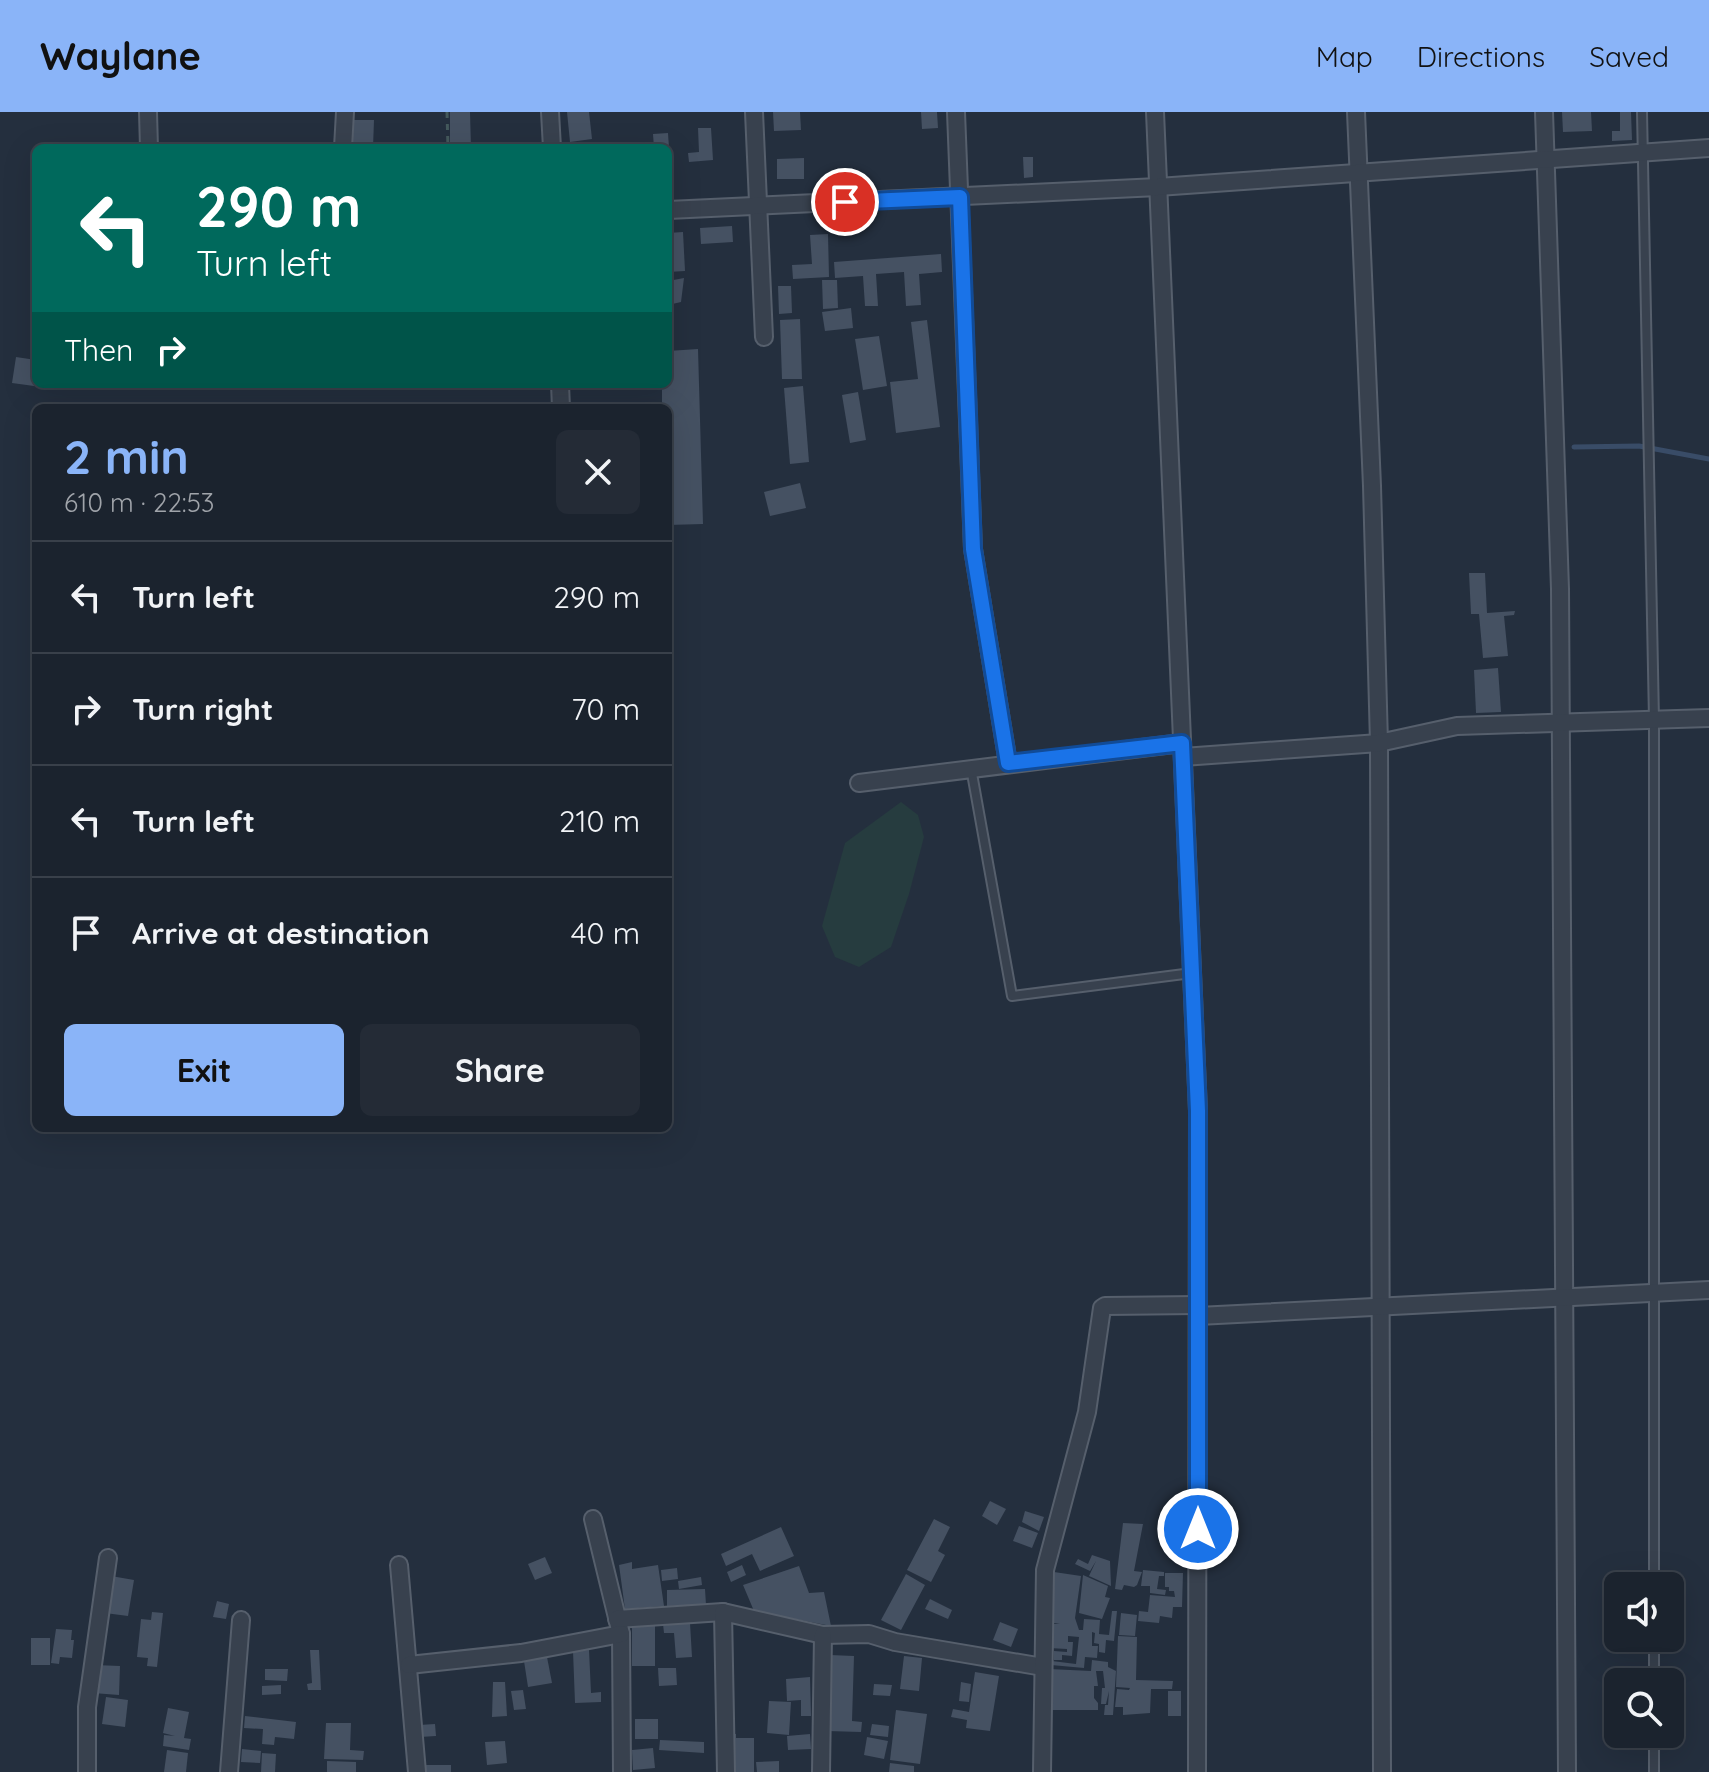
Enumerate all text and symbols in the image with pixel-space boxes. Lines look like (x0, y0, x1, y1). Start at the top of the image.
text: Waylane (40, 32, 201, 80)
text: Map (1316, 39, 1373, 74)
text: Directions (1417, 39, 1545, 74)
text: Saved (1589, 39, 1669, 74)
pin (811, 168, 879, 236)
text: 290 m (196, 171, 361, 241)
icon: left (64, 176, 168, 280)
icon: arrive (823, 180, 867, 224)
text: Turn left (196, 240, 332, 285)
icon: right (149, 328, 193, 372)
text: Then (64, 331, 133, 369)
text: 2 min (64, 426, 189, 486)
button: close (556, 430, 640, 514)
text: 610 m · 22:53 (64, 486, 215, 519)
icon: left (64, 575, 108, 619)
text: Turn left (132, 578, 255, 616)
text: 290 m (553, 578, 640, 616)
icon: right (64, 687, 108, 731)
text: Turn right (132, 690, 273, 728)
text: 70 m (571, 690, 640, 728)
icon: left (64, 799, 108, 843)
text: Turn left (132, 802, 255, 840)
text: 210 m (559, 802, 640, 840)
icon: arrive (64, 911, 108, 955)
text: Arrive at destination (132, 914, 430, 952)
text: 40 m (571, 914, 640, 952)
button: Exit (64, 1024, 344, 1116)
button: Share (360, 1024, 640, 1116)
position arrow (1156, 1487, 1240, 1571)
map controls (1604, 1572, 1684, 1748)
button: sound (1604, 1572, 1684, 1652)
button: search (1604, 1668, 1684, 1748)

